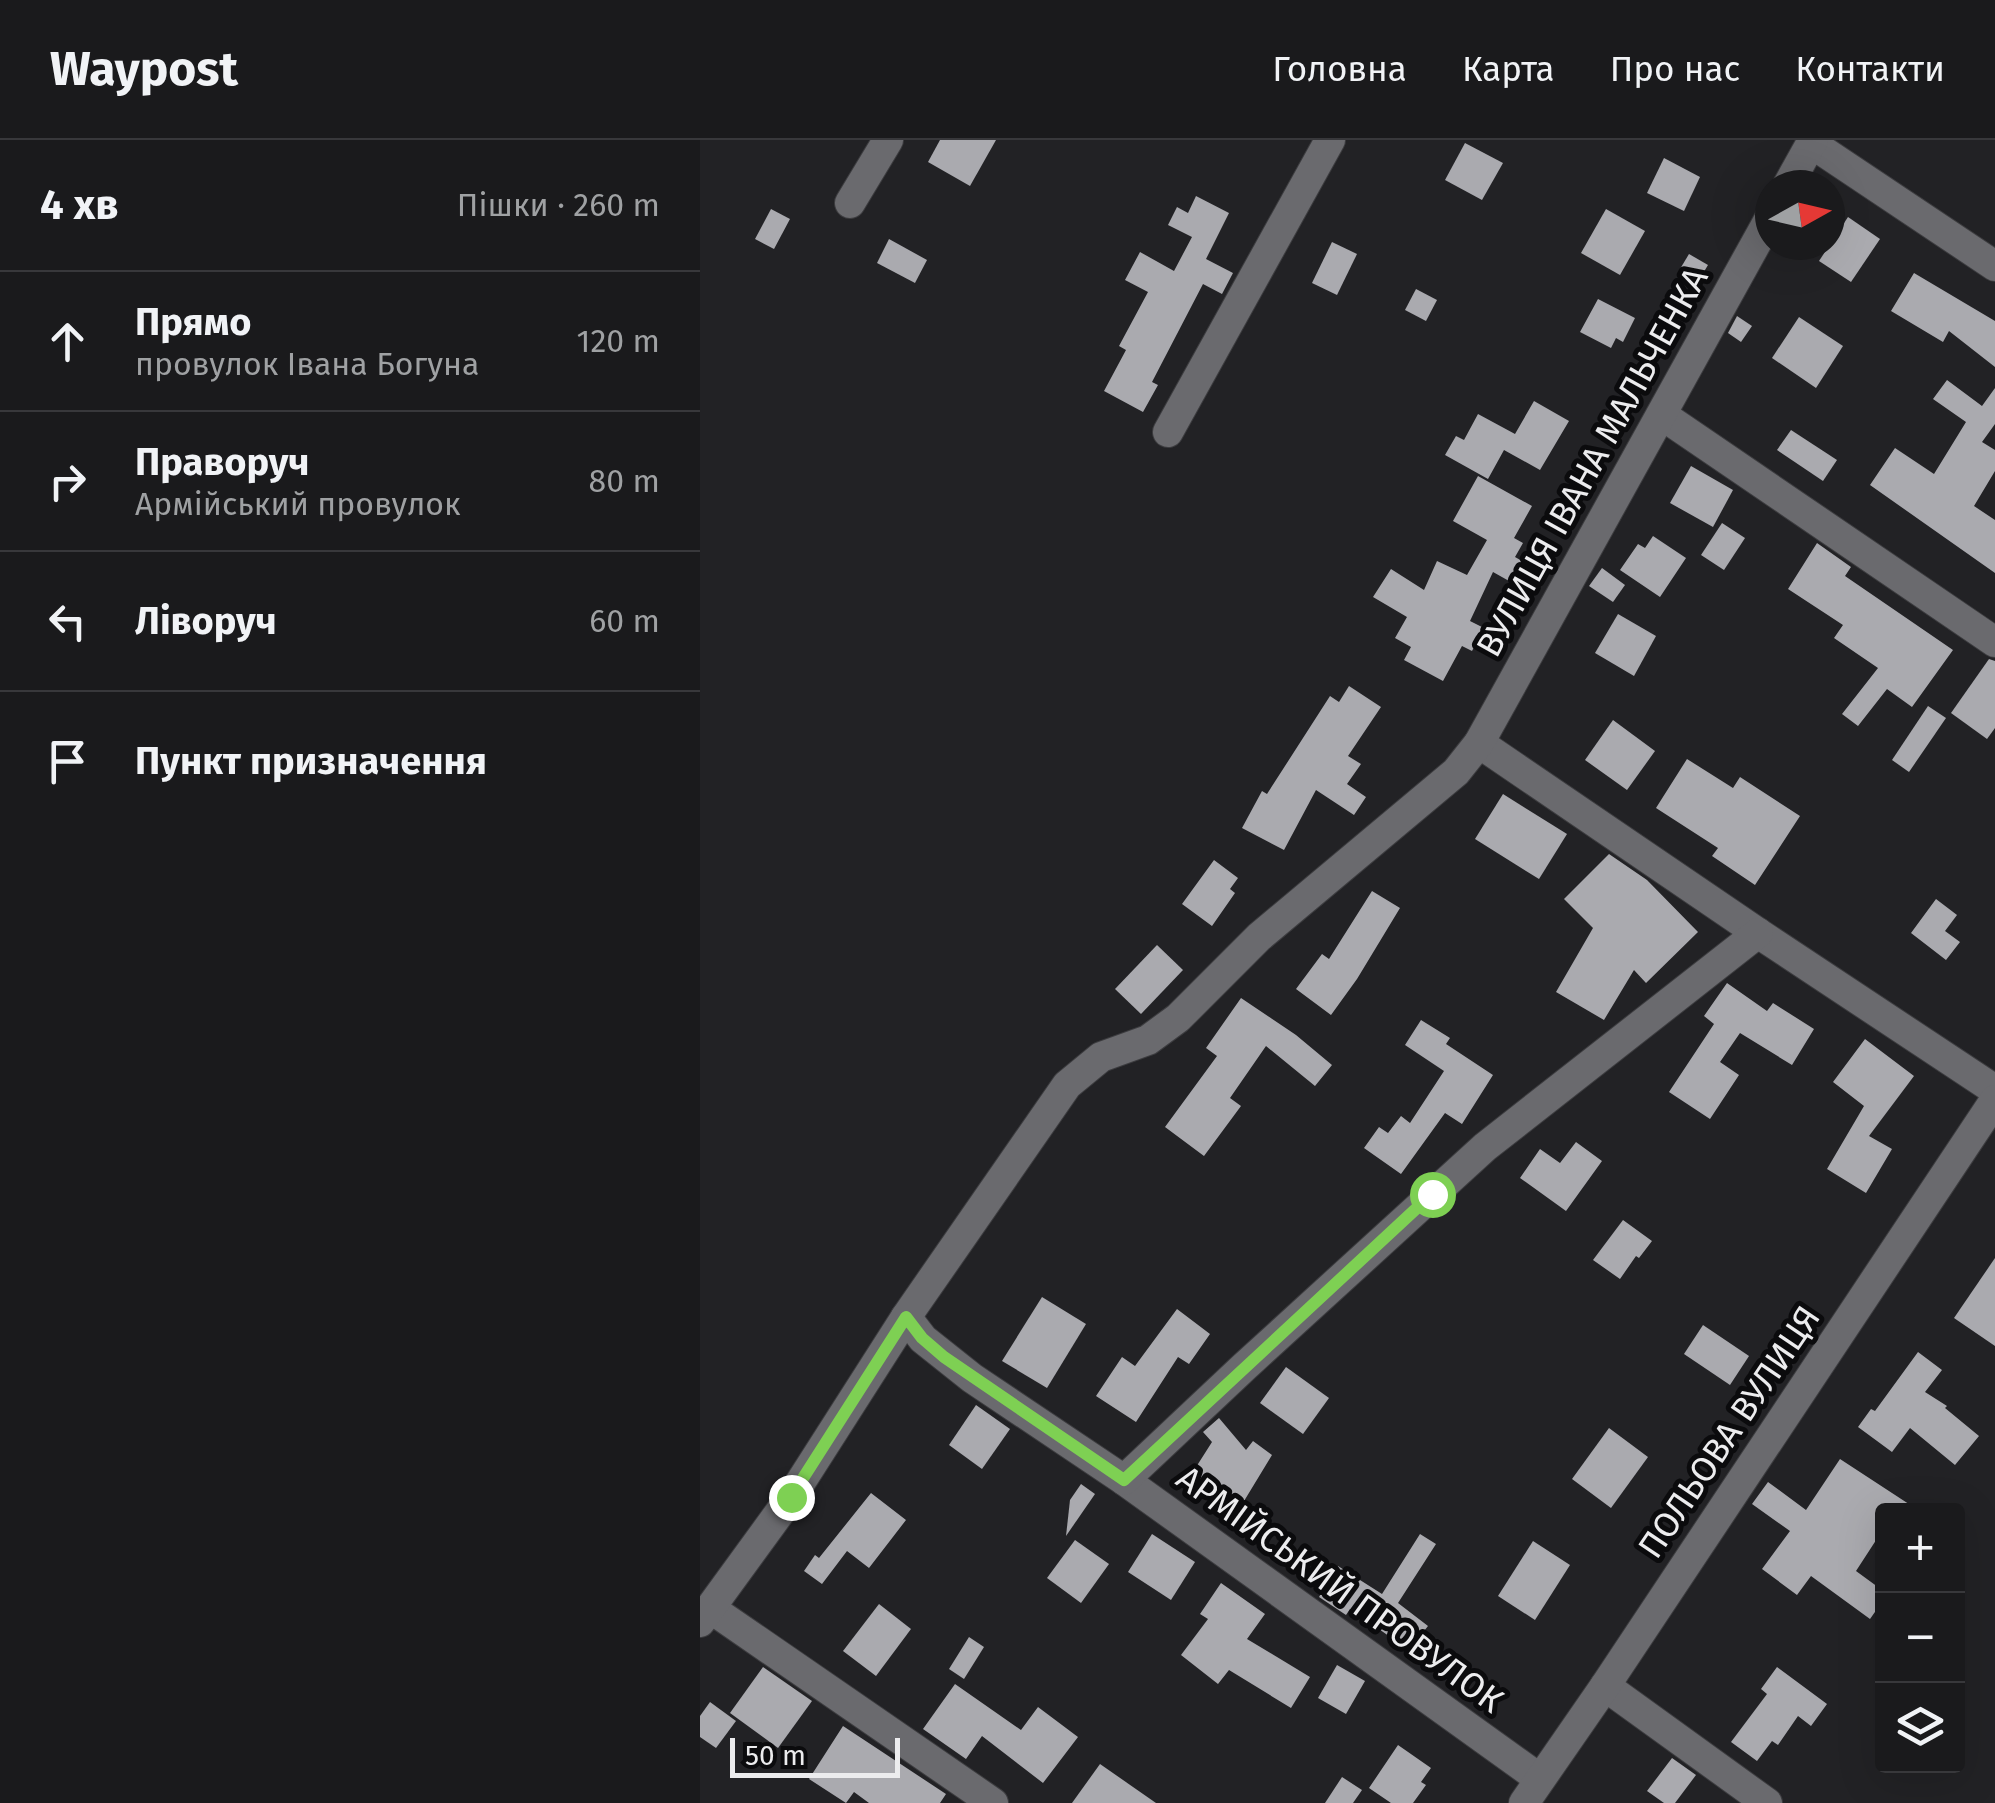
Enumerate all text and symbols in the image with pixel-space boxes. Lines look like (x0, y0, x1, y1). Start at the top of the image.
text: Waypost (50, 40, 238, 98)
text: Головна (1272, 48, 1407, 90)
text: Карта (1462, 48, 1555, 90)
text: Про нас (1610, 48, 1740, 90)
text: Контакти (1795, 48, 1945, 90)
north arrow (1755, 170, 1845, 260)
text: 4 хв (40, 180, 119, 230)
text: Пішки · 260 m (457, 186, 660, 224)
street label: ВУЛИЦЯ ІВАНА МАЛЬЧЕНКА (1467, 260, 1717, 664)
text: Прямо (135, 299, 251, 345)
icon: ahead (40, 314, 95, 369)
text: 120 m (577, 322, 660, 360)
text: провулок Івана Богуна (135, 345, 479, 383)
text: Праворуч (135, 439, 309, 485)
icon: right (40, 454, 95, 509)
text: 80 m (589, 462, 660, 500)
text: Армійський провулок (135, 485, 461, 523)
icon: left (40, 594, 95, 649)
text: Ліворуч (135, 598, 277, 644)
text: 60 m (589, 602, 660, 640)
icon: arrive (40, 734, 95, 789)
text: Пункт призначення (135, 738, 487, 784)
route start (1410, 1172, 1456, 1218)
street label: ПОЛЬОВА ВУЛИЦЯ (1629, 1298, 1829, 1566)
street label: АРМІЙСЬКИЙ ПРОВУЛОК (1169, 1457, 1512, 1722)
route end (769, 1475, 815, 1521)
map controls (1875, 1503, 1965, 1773)
button: + (1875, 1503, 1965, 1593)
button: − (1875, 1593, 1965, 1683)
button: layers (1875, 1683, 1965, 1773)
scale bar (730, 1733, 900, 1778)
text: 50 m (745, 1739, 806, 1772)

